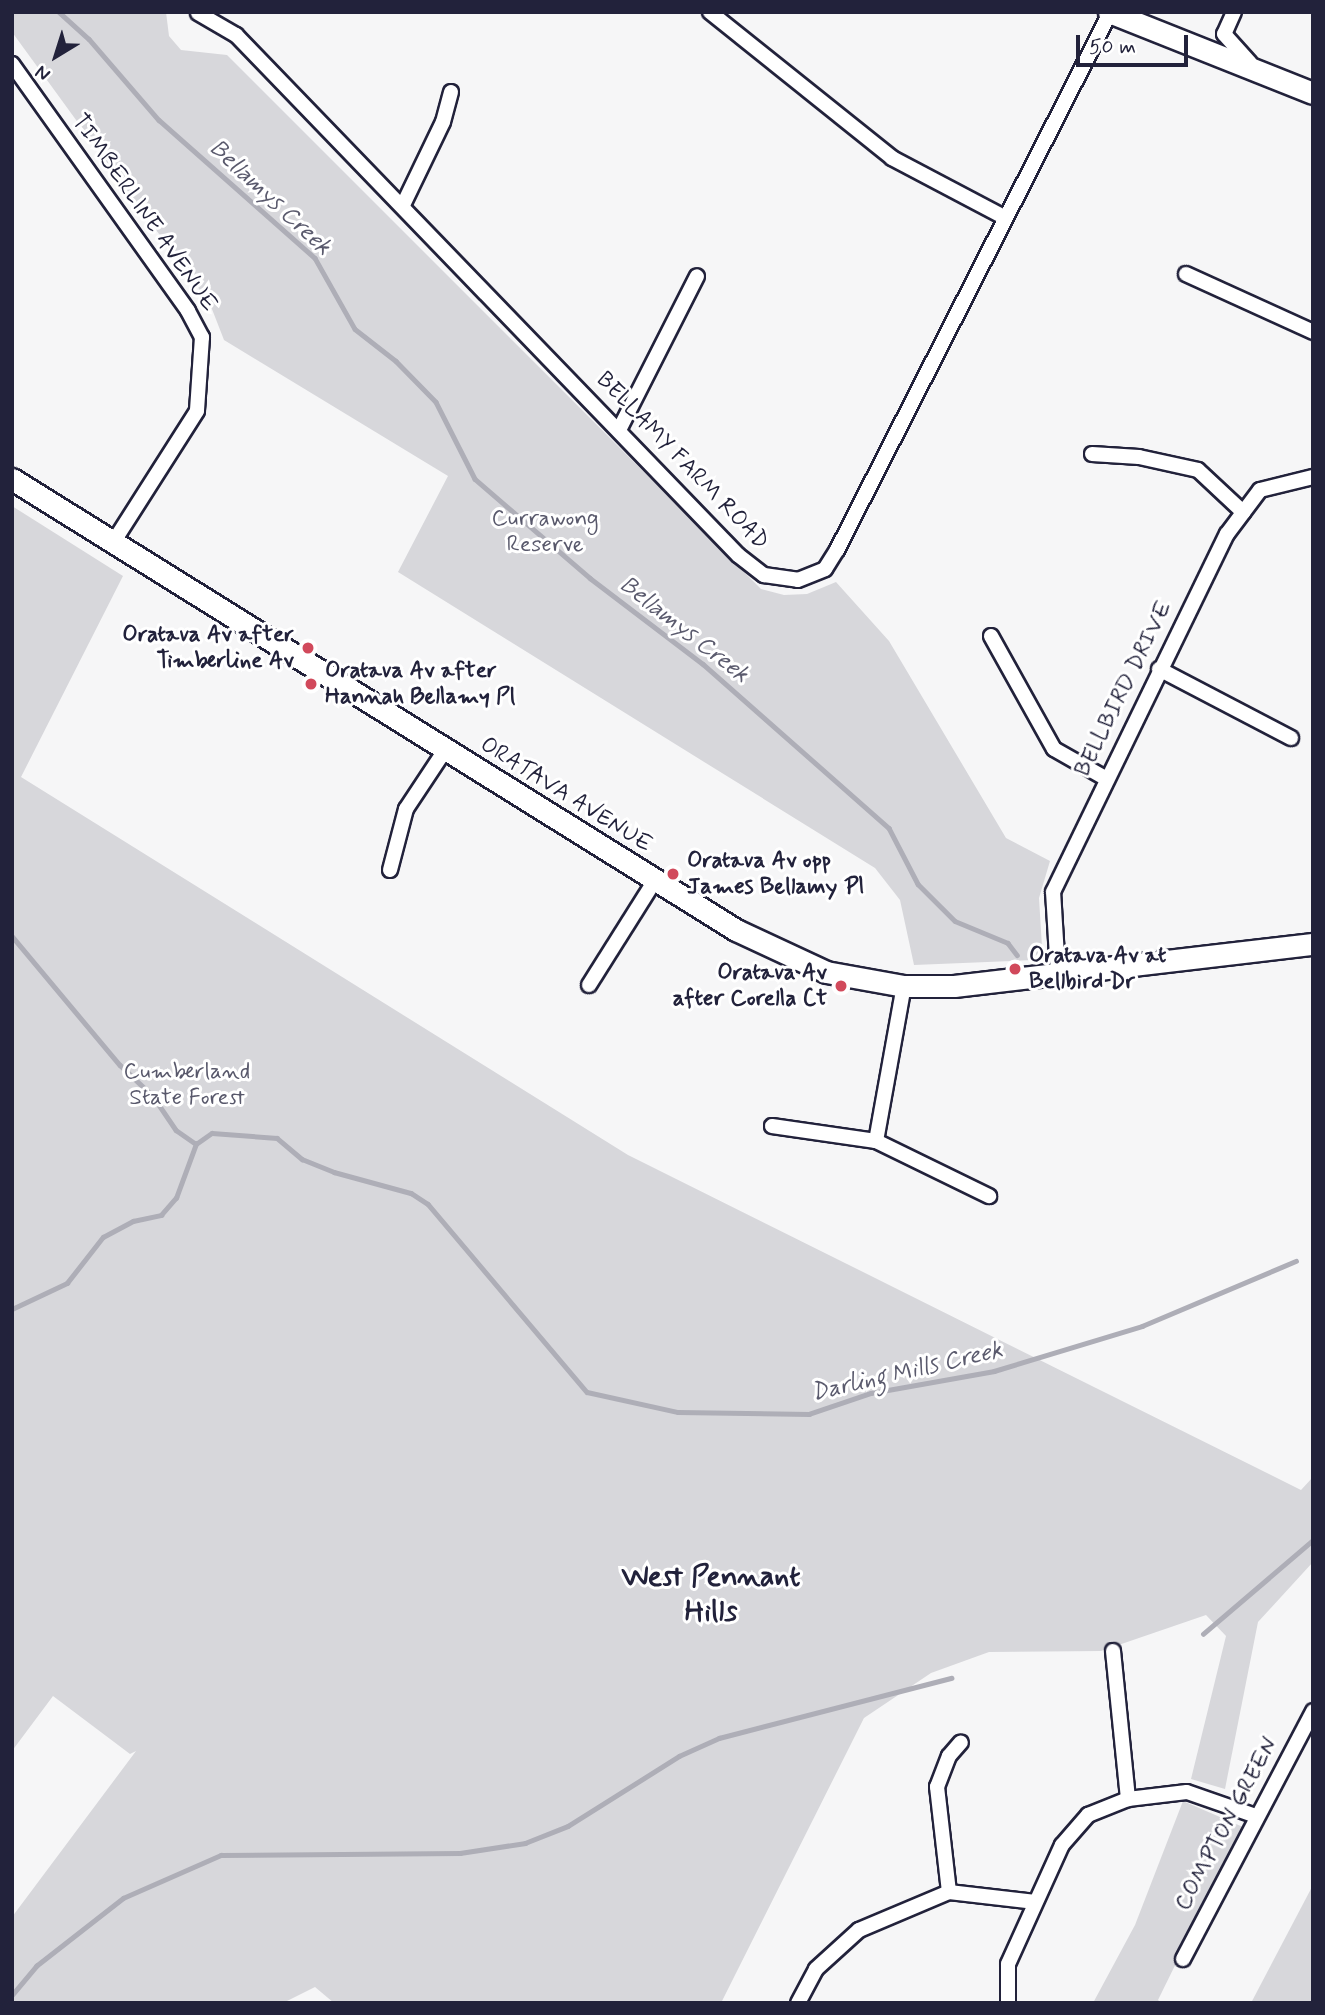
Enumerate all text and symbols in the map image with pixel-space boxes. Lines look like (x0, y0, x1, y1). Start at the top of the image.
north arrow (21, 21, 91, 91)
scale bar (1080, 21, 1192, 65)
text: 50 m (1089, 33, 1136, 61)
text: N (30, 59, 55, 87)
street label: TIMBERLINE AVENUE (65, 109, 223, 317)
water label: Bellamys Creek (203, 134, 337, 262)
street label: BELLAMY FARM ROAD (592, 369, 772, 553)
park label: Currawong Reserve (491, 505, 599, 559)
water label: Bellamys Creek (613, 570, 755, 690)
street label: BELLBIRD DRIVE (1069, 597, 1179, 781)
place label: Oratava Av after Timberline Av (127, 621, 294, 675)
marker: Oratava Av after Timberline Av (300, 640, 316, 656)
place label: Oratava Av after Hannah Bellamy Pl (325, 657, 513, 711)
marker: Oratava Av after Hannah Bellamy Pl (303, 676, 319, 692)
street label: ORATAVA AVENUE (475, 731, 657, 859)
place label: Oratava Av opp James Bellamy Pl (687, 847, 863, 901)
marker: Oratava Av opp James Bellamy Pl (665, 866, 681, 882)
place label: Oratava Av at Bellbird Dr (1029, 942, 1169, 996)
place label: Oratava Av after Corella Ct (668, 959, 827, 1013)
marker: Oratava Av at Bellbird Dr (1007, 961, 1023, 977)
marker: Oratava Av after Corella Ct (833, 978, 849, 994)
park label: Cumberland State Forest (124, 1058, 250, 1112)
water label: Darling Mills Creek (808, 1336, 1006, 1408)
district label: West Pennant Hills (621, 1559, 801, 1630)
street label: COMPTON GREEN (1170, 1733, 1284, 1915)

